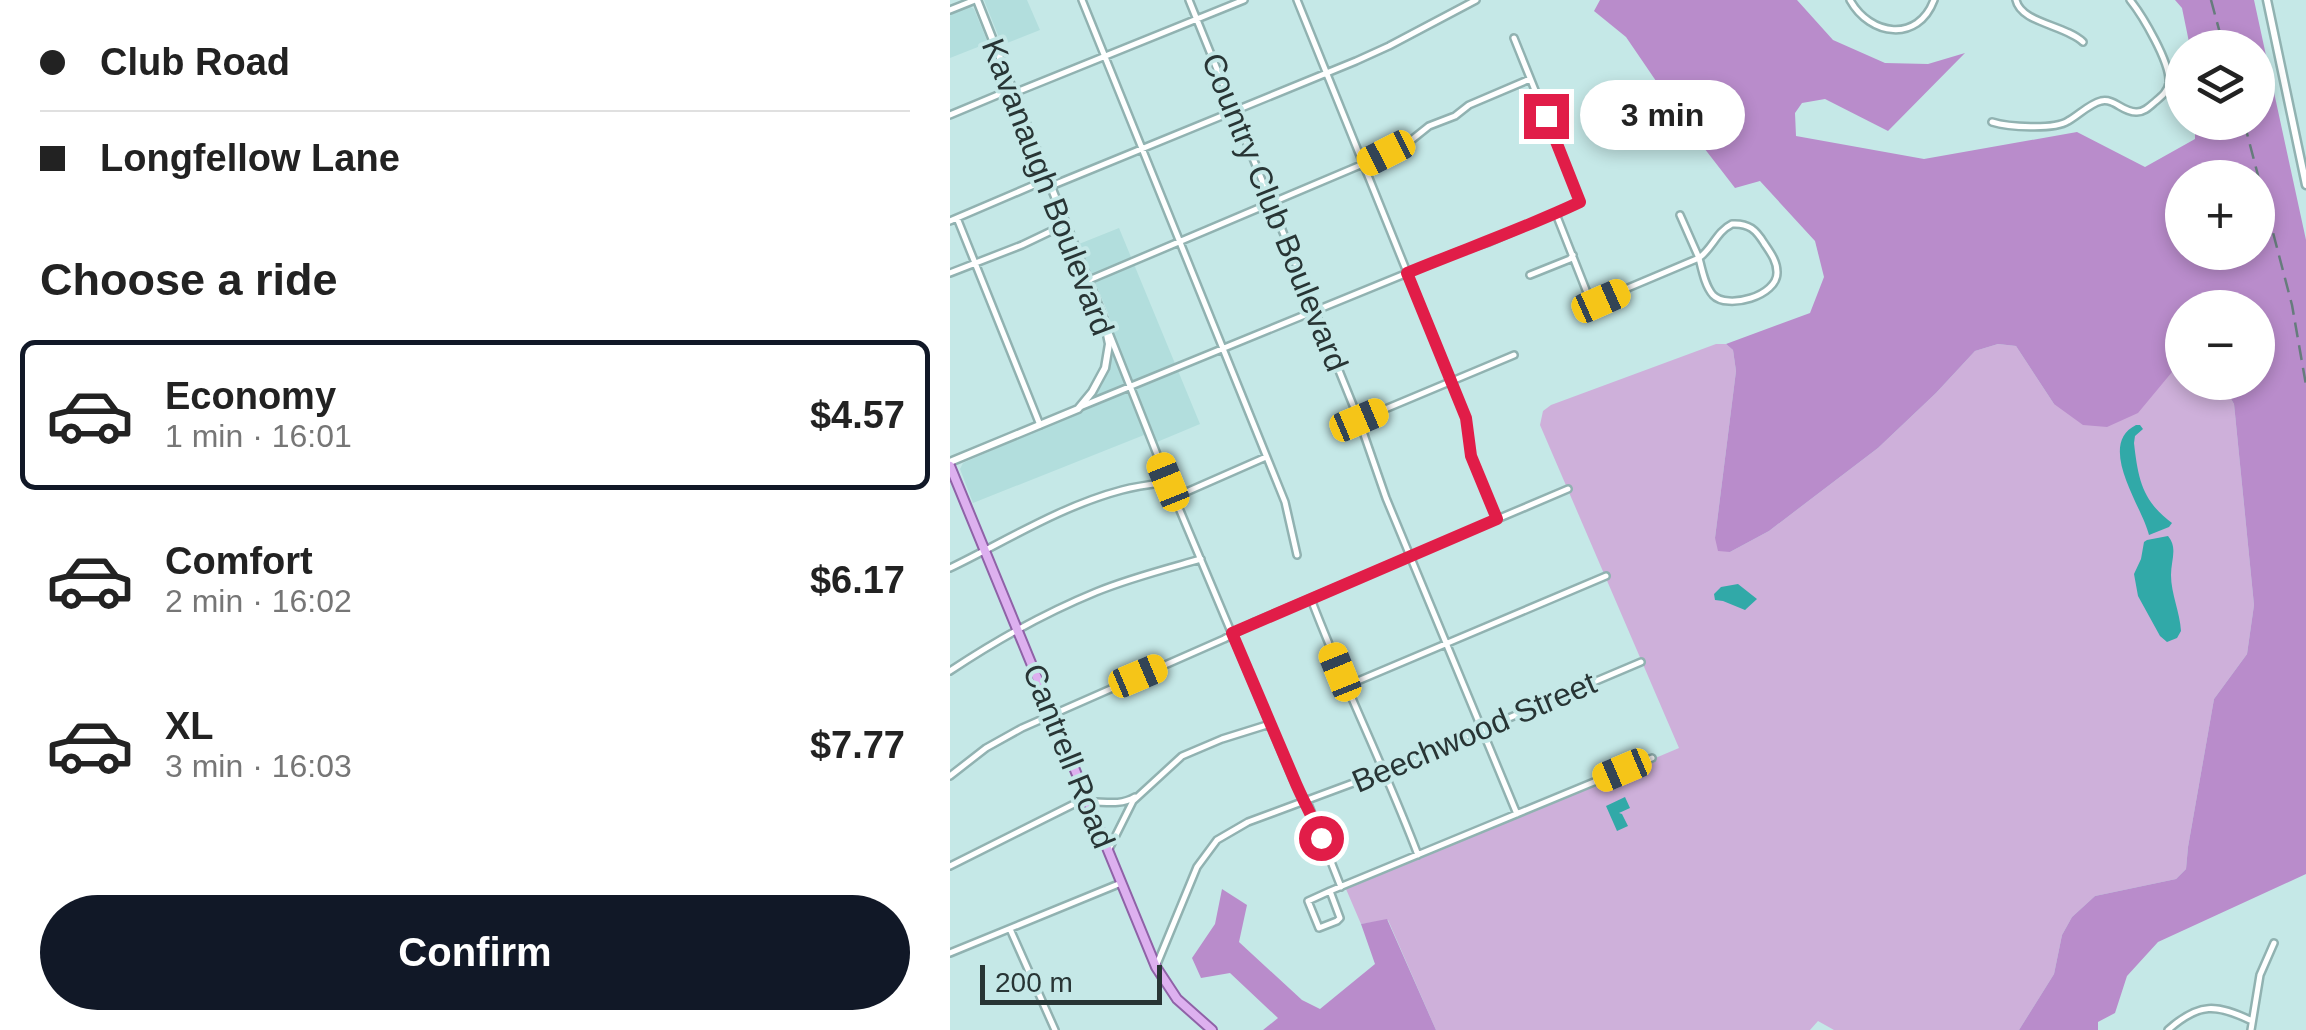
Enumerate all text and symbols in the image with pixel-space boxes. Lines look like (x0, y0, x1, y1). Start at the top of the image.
map controls (2165, 30, 2275, 400)
button: layers (2165, 30, 2275, 140)
street label: Kavanaugh Boulevard (975, 34, 1121, 340)
text: Club Road (100, 41, 290, 83)
street label: Country Club Boulevard (1195, 48, 1355, 376)
callout: 3 min (1581, 81, 1746, 151)
route end (1524, 94, 1569, 139)
text: 3 min (1621, 97, 1704, 133)
car (1352, 126, 1420, 180)
text: Longfellow Lane (100, 137, 400, 179)
button: + (2165, 160, 2275, 270)
text: Choose a ride (40, 254, 338, 305)
car (1567, 275, 1635, 327)
button: − (2165, 290, 2275, 400)
icon: car (45, 370, 135, 460)
text: Economy (165, 375, 336, 417)
text: $4.57 (810, 394, 905, 436)
car (1326, 394, 1392, 446)
text: 1 min · 16:01 (165, 418, 352, 454)
car (1143, 449, 1193, 515)
icon: car (45, 535, 135, 625)
text: Comfort (165, 540, 313, 582)
text: $6.17 (810, 559, 905, 601)
text: 2 min · 16:02 (165, 583, 352, 619)
car (1315, 639, 1365, 705)
car (1105, 650, 1171, 702)
street label: Cantrell Road (1016, 659, 1122, 853)
street label: Beechwood Street (1347, 664, 1601, 800)
icon: car (45, 700, 135, 790)
text: XL (165, 705, 214, 747)
text: $7.77 (810, 724, 905, 766)
car (1589, 744, 1655, 796)
text: 3 min · 16:03 (165, 748, 352, 784)
route start (1299, 816, 1344, 861)
button: Confirm (40, 895, 910, 1010)
scale bar (980, 960, 1162, 1004)
text: 200 m (995, 967, 1073, 998)

